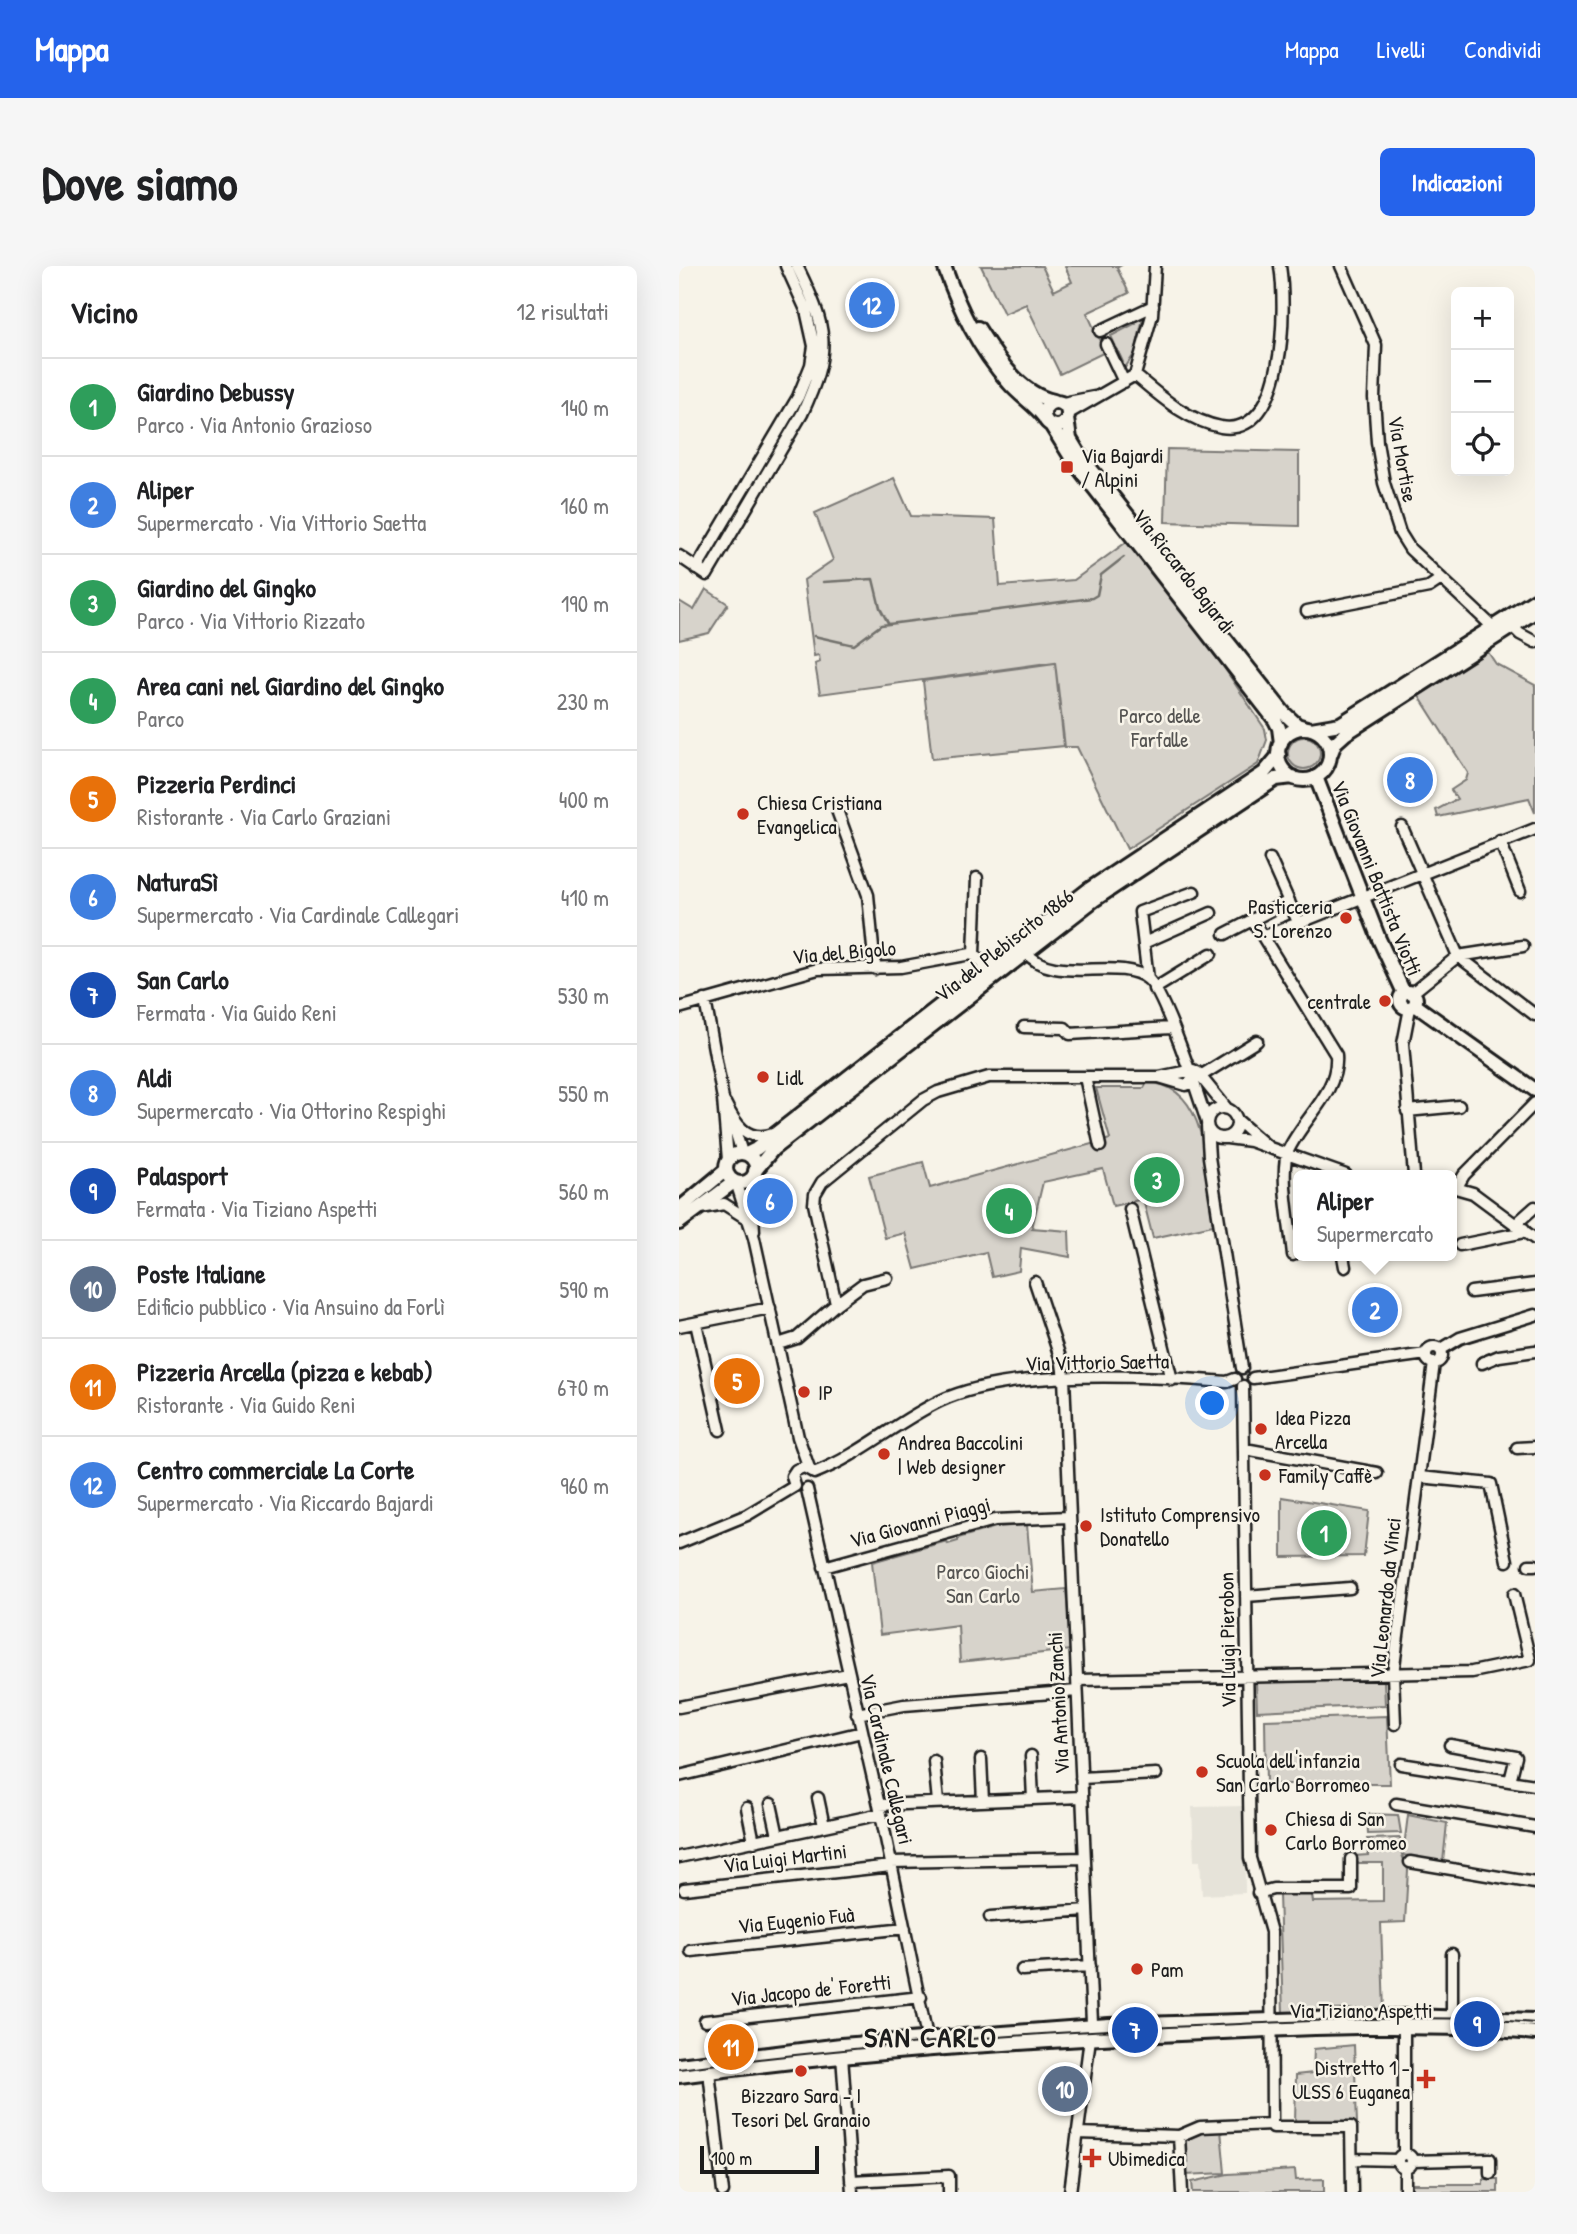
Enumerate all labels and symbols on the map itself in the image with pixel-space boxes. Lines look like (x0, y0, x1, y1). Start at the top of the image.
pin: 12 (849, 279, 895, 331)
street label: Via Mortise (1381, 414, 1425, 504)
place label: Via Bajardi / Alpini (1081, 441, 1164, 494)
marker: Via Bajardi / Alpini (1059, 459, 1075, 475)
street label: Via Riccardo Bajardi (1126, 503, 1242, 639)
park label: Parco delle Farfalle (1119, 701, 1201, 754)
pin: 8 (1387, 754, 1433, 806)
street label: Via Giovanni Battista Viotti (1325, 776, 1429, 980)
place label: Chiesa Cristiana Evangelica (757, 788, 882, 841)
marker: Chiesa Cristiana Evangelica (735, 806, 751, 822)
street label: Via del Plebiscito 1866 (929, 882, 1079, 1008)
place label: Pasticceria S. Lorenzo (1248, 892, 1332, 945)
marker: Pasticceria S. Lorenzo (1338, 910, 1354, 926)
street label: Via del Bigolo (791, 933, 897, 971)
place label: centrale (1308, 987, 1371, 1016)
marker: centrale (1377, 993, 1393, 1009)
place label: Lidl (777, 1063, 804, 1092)
marker: Lidl (755, 1069, 771, 1085)
pin: 3 (1134, 1154, 1180, 1206)
pin: 6 (747, 1175, 793, 1227)
pin: 4 (986, 1185, 1032, 1237)
pin: 2 (1352, 1284, 1398, 1336)
street label: Via Vittorio Saetta (1025, 1346, 1169, 1378)
pin: 5 (714, 1355, 760, 1407)
place label: IP (818, 1378, 833, 1407)
marker: IP (796, 1384, 812, 1400)
your location (1195, 1386, 1229, 1420)
place label: Idea Pizza Arcella (1275, 1403, 1351, 1456)
marker: Idea Pizza Arcella (1253, 1421, 1269, 1437)
place label: Andrea Baccolini | Web designer (898, 1428, 1024, 1481)
marker: Andrea Baccolini | Web designer (876, 1446, 892, 1462)
place label: Family Caffè (1278, 1461, 1373, 1490)
marker: Family Caffè (1257, 1467, 1273, 1483)
street label: Via Giovanni Piaggi (847, 1489, 993, 1555)
place label: Istituto Comprensivo Donatello (1100, 1500, 1260, 1553)
pin: 1 (1301, 1507, 1347, 1559)
street label: Via Leonardo da Vinci (1362, 1516, 1408, 1680)
marker: Istituto Comprensivo Donatello (1078, 1518, 1094, 1534)
park label: Parco Giochi San Carlo (937, 1557, 1029, 1610)
street label: Via Luigi Pierobon (1211, 1572, 1243, 1708)
street label: Via Antonio Zanchi (1040, 1631, 1076, 1775)
street label: Via Cardinale Callegari (853, 1671, 921, 1847)
place label: Scuola dell'infanzia San Carlo Borromeo (1216, 1746, 1370, 1799)
marker: Scuola dell'infanzia San Carlo Borromeo (1194, 1764, 1210, 1780)
place label: Chiesa di San Carlo Borromeo (1285, 1804, 1407, 1857)
marker: Chiesa di San Carlo Borromeo (1263, 1822, 1279, 1838)
street label: Via Luigi Martini (722, 1836, 848, 1880)
street label: Via Eugenio Fuà (736, 1899, 856, 1941)
place label: Pam (1151, 1955, 1184, 1984)
marker: Pam (1129, 1961, 1145, 1977)
street label: Via Jacopo de' Foretti (729, 1967, 893, 2013)
street label: Via Tiziano Aspetti (1289, 1996, 1433, 2025)
pin: 9 (1454, 1998, 1500, 2050)
pin: 7 (1112, 2004, 1158, 2056)
district label: SAN CARLO (864, 2018, 998, 2056)
pin: 11 (708, 2021, 754, 2073)
place label: Distretto 1 - ULSS 6 Euganea (1292, 2053, 1410, 2106)
marker: Bizzaro Sara - I Tesori Del Granaio (793, 2063, 809, 2079)
pin: 10 (1042, 2063, 1088, 2115)
marker: Distretto 1 - ULSS 6 Euganea (1416, 2069, 1436, 2089)
place label: Bizzaro Sara - I Tesori Del Granaio (732, 2081, 870, 2134)
scale bar (700, 2143, 819, 2175)
place label: Ubimedica (1108, 2144, 1185, 2173)
marker: Ubimedica (1082, 2148, 1102, 2168)

